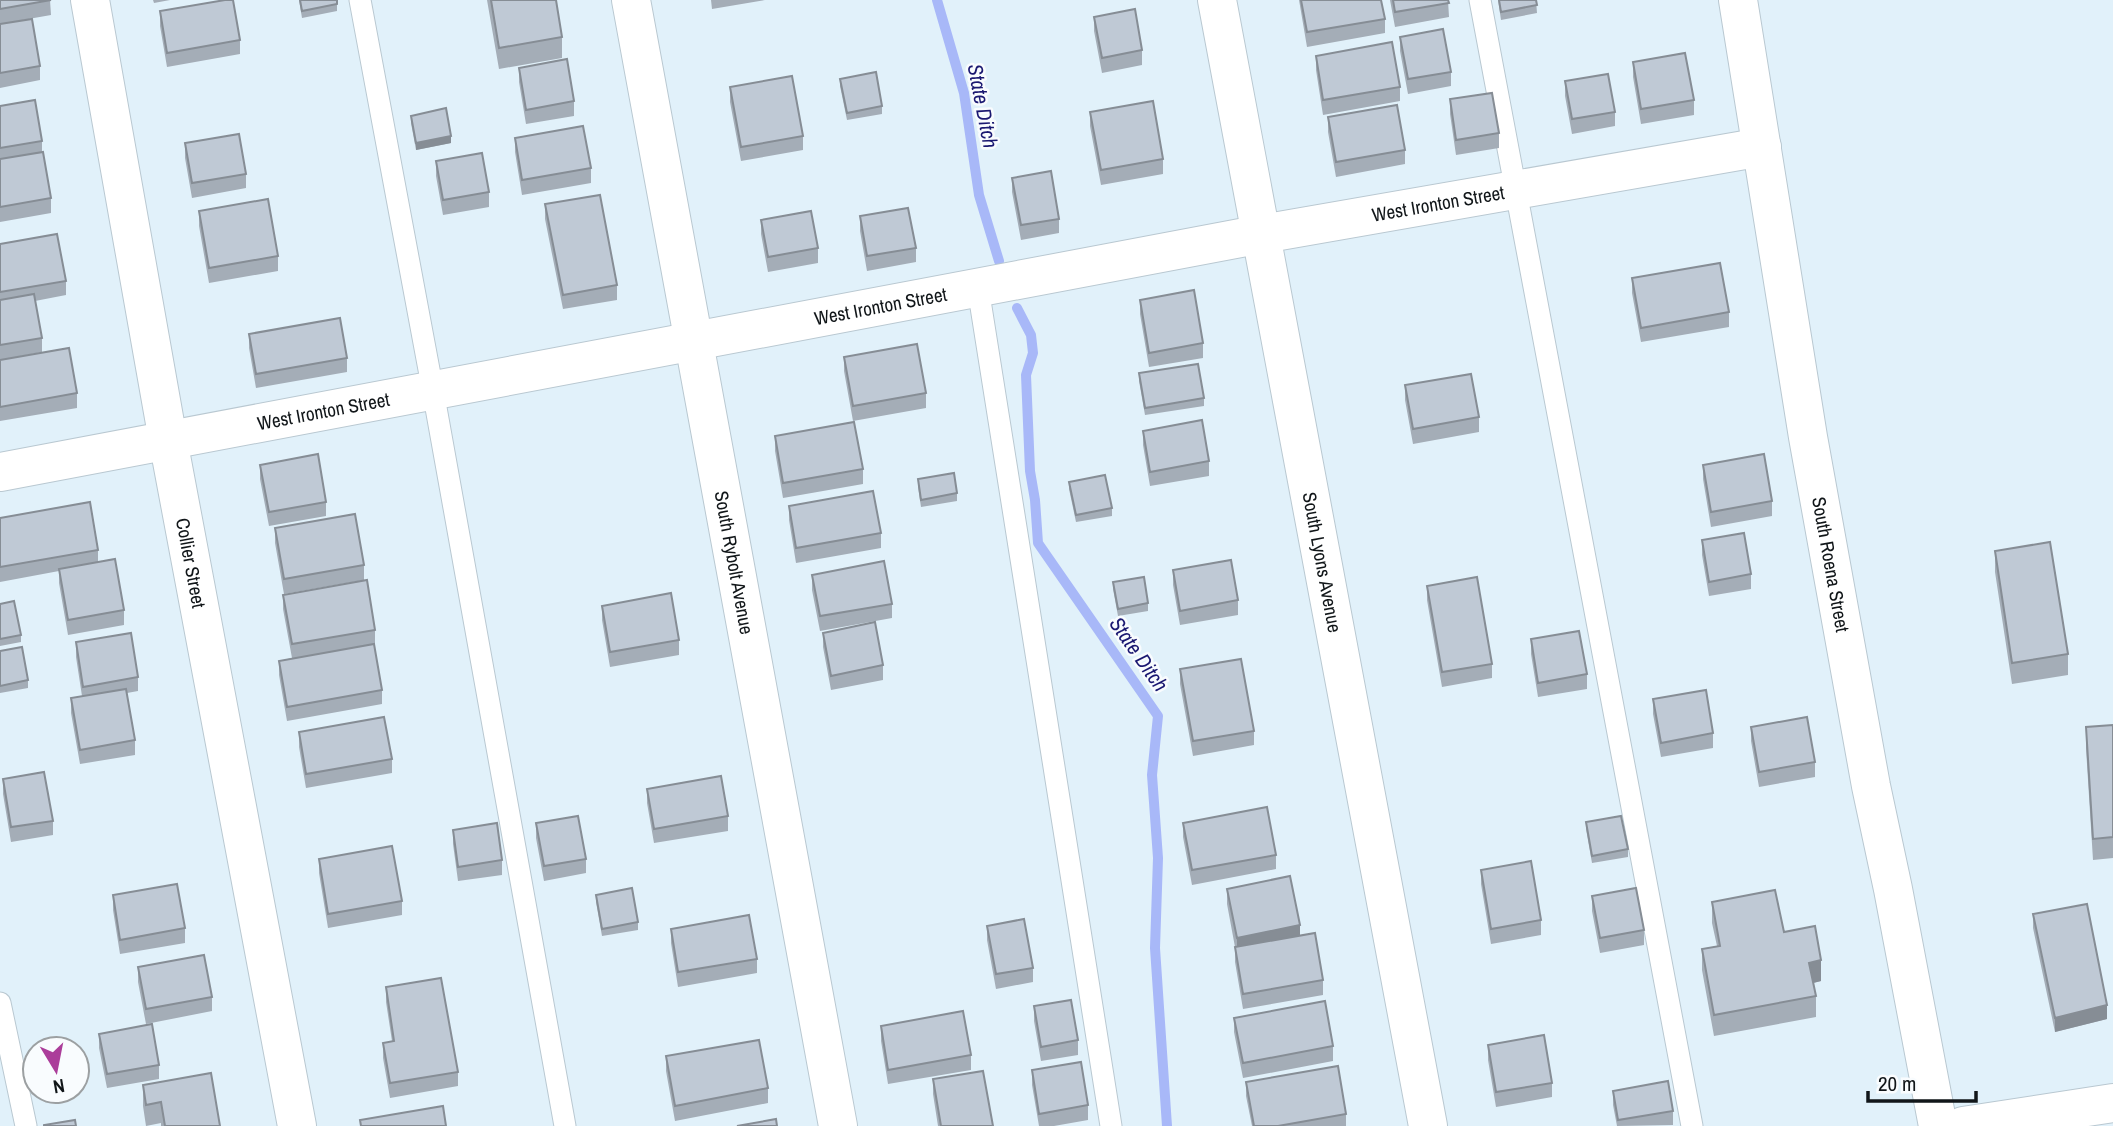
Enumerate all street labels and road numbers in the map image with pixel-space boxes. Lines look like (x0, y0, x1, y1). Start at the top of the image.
street label: West Ironton Street (1370, 179, 1507, 228)
street label: West Ironton Street (812, 281, 949, 331)
street label: West Ironton Street (255, 386, 392, 436)
street label: South Rybolt Avenue (708, 489, 760, 636)
street label: South Lyons Avenue (1296, 490, 1348, 635)
street label: South Roena Street (1806, 495, 1856, 635)
street label: Collier Street (170, 516, 212, 611)

